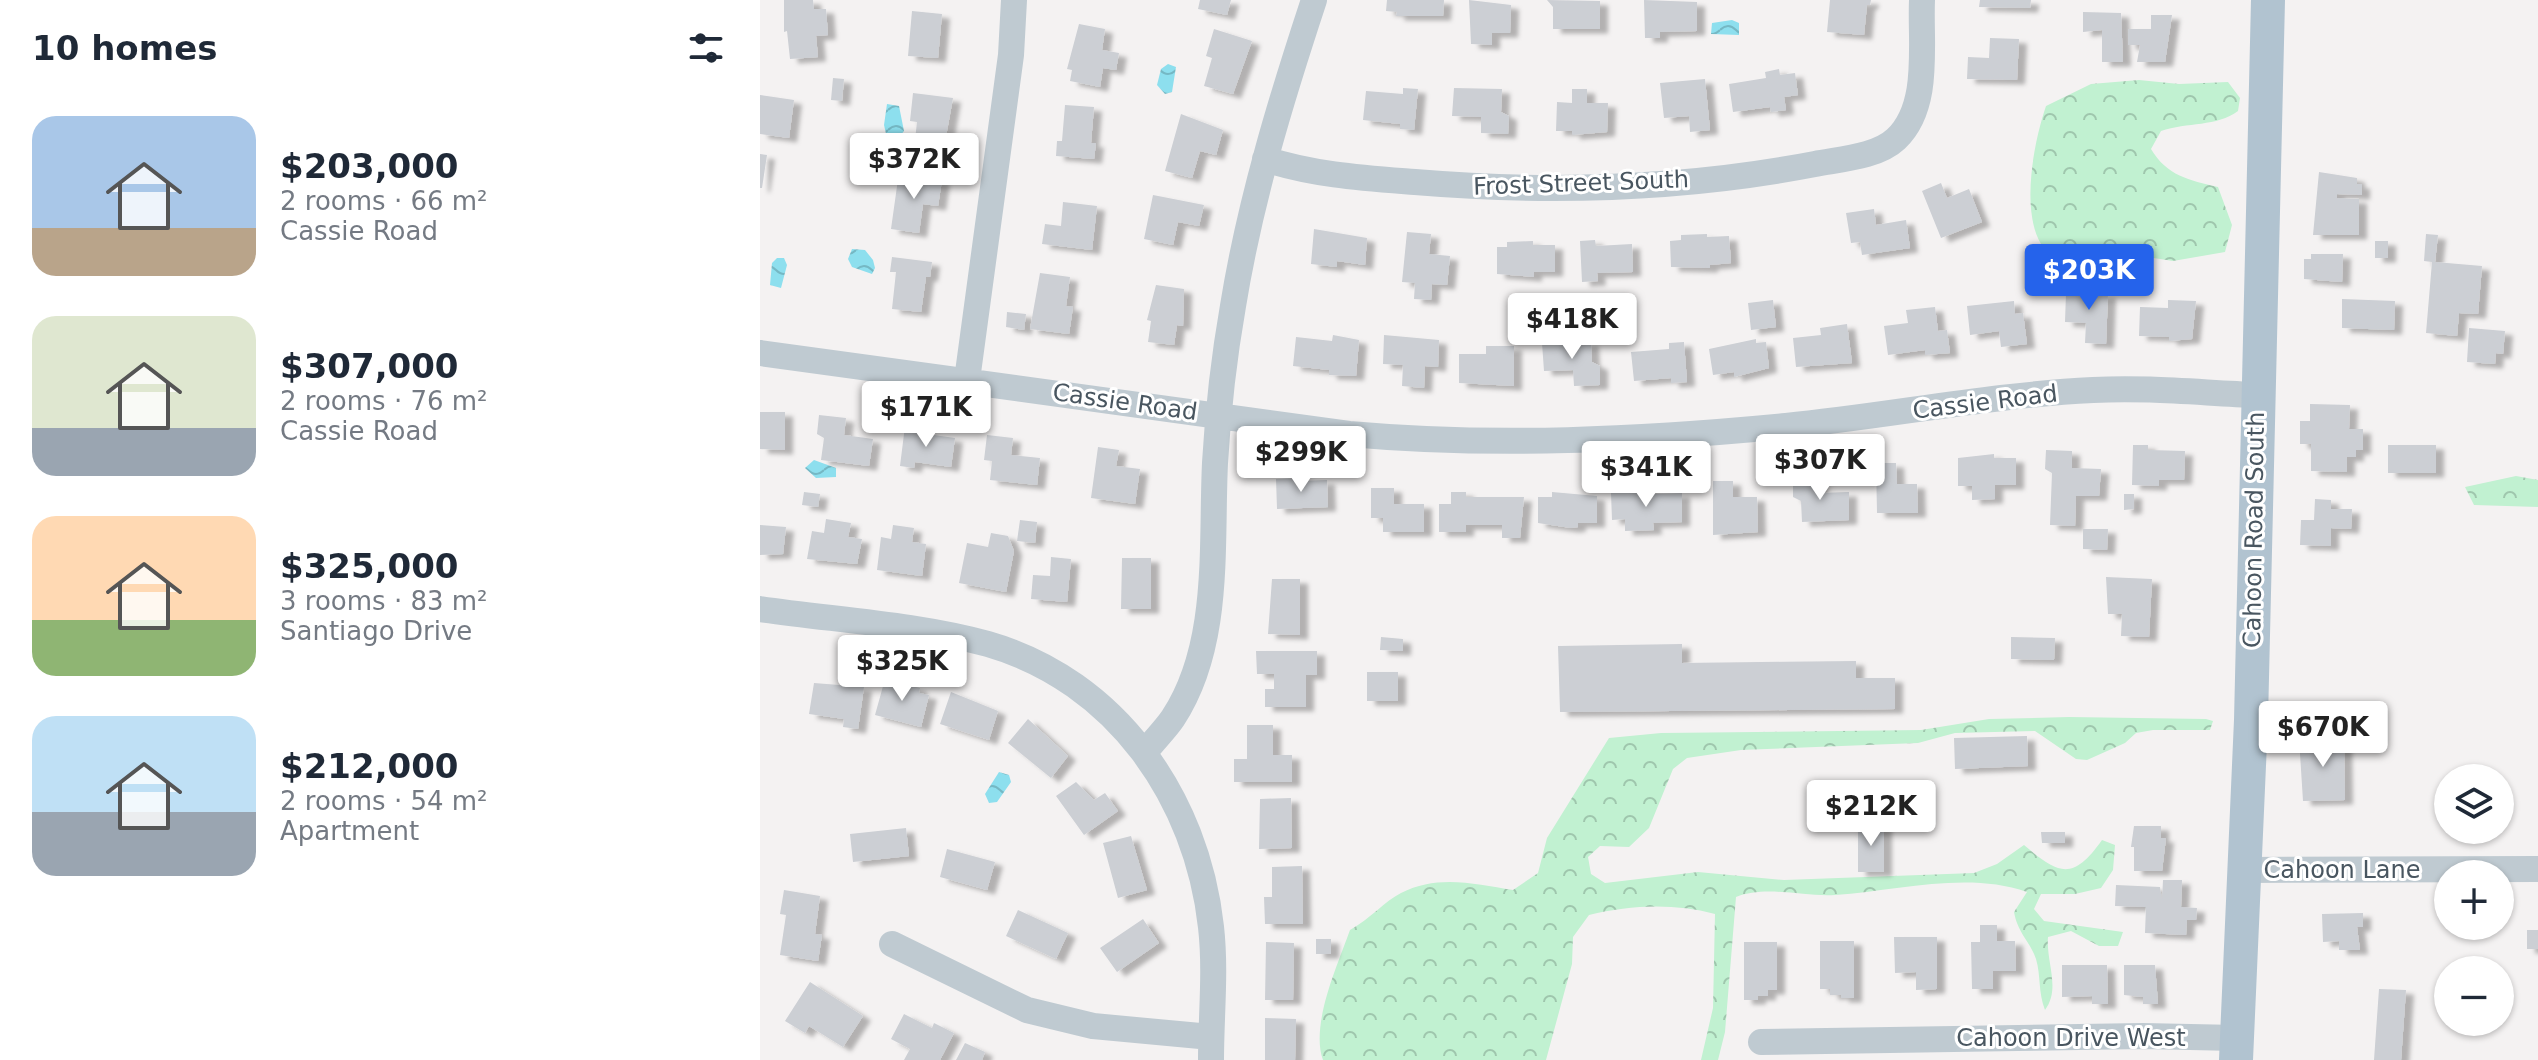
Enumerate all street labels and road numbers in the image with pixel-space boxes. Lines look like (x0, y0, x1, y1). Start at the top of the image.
street label: Frost Street South (1473, 165, 1689, 201)
street label: Cassie Road (1051, 378, 1199, 426)
street label: Cassie Road (1911, 379, 2059, 425)
street label: Cahoon Road South (2238, 412, 2270, 648)
street label: Cahoon Lane (2264, 856, 2420, 884)
street label: Cahoon Drive West (1956, 1024, 2186, 1052)

